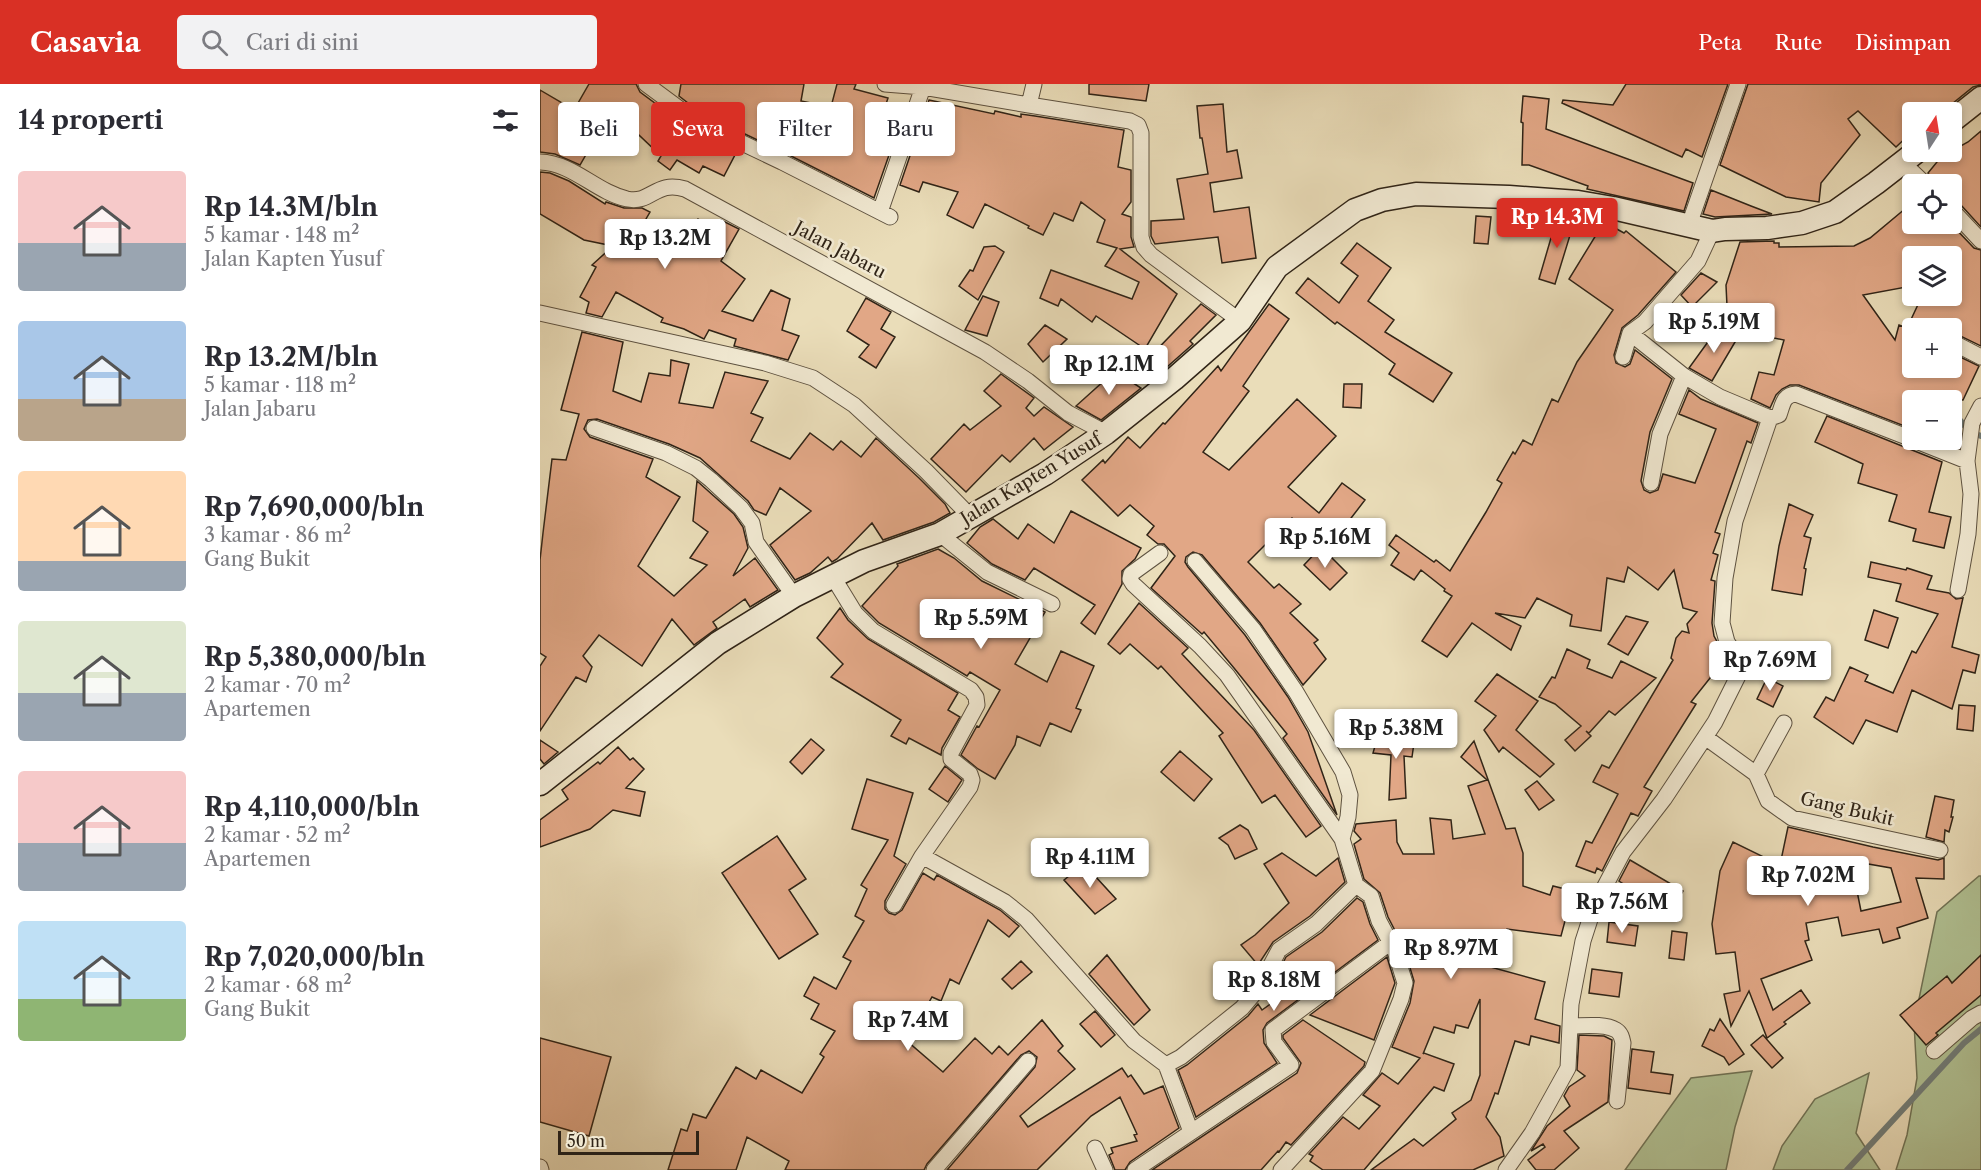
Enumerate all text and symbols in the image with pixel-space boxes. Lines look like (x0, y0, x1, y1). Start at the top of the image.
search box (177, 15, 597, 69)
text: Casavia (30, 25, 141, 59)
icon: search (198, 26, 231, 59)
text: Cari di sini (246, 29, 359, 56)
text: Peta (1698, 30, 1742, 55)
text: Rute (1775, 30, 1822, 55)
text: Disimpan (1855, 30, 1951, 55)
chip: Beli (558, 102, 639, 156)
chip: Sewa (651, 102, 745, 156)
chip: Filter (757, 102, 853, 156)
chip: Baru (865, 102, 955, 156)
north arrow (1902, 102, 1962, 162)
map controls (1902, 102, 1962, 450)
text: 14 properti (18, 104, 163, 136)
icon: filters (489, 104, 522, 137)
button: locate (1902, 174, 1962, 234)
text: Rp 14.3M/bln (204, 191, 378, 223)
icon: home (66, 195, 138, 267)
pin: Rp 14.3M (1495, 198, 1619, 249)
text: Rp 14.3M (1511, 205, 1603, 229)
street label: Jalan Jabaru (788, 215, 890, 283)
pin: Rp 13.2M (603, 219, 727, 270)
text: 5 kamar · 148 m² (204, 223, 359, 247)
text: Rp 13.2M (619, 226, 711, 250)
button: layers (1902, 246, 1962, 306)
text: Jalan Kapten Yusuf (204, 247, 383, 271)
pin: Rp 5.19M (1652, 303, 1776, 354)
text: Rp 5.19M (1668, 310, 1760, 334)
button: + (1902, 318, 1962, 378)
text: Rp 13.2M/bln (204, 341, 378, 373)
icon: home (66, 345, 138, 417)
pin: Rp 12.1M (1047, 345, 1171, 396)
text: Rp 12.1M (1064, 352, 1154, 376)
text: 5 kamar · 118 m² (204, 373, 356, 397)
button: − (1902, 390, 1962, 450)
text: Jalan Jabaru (204, 397, 316, 421)
street label: Jalan Kapten Yusuf (954, 427, 1108, 531)
text: Rp 7,690,000/bln (204, 491, 424, 523)
icon: home (66, 495, 138, 567)
pin: Rp 5.16M (1263, 518, 1387, 569)
text: 3 kamar · 86 m² (204, 523, 351, 547)
text: Rp 5.16M (1279, 525, 1371, 549)
text: Gang Bukit (204, 547, 310, 571)
pin: Rp 5.59M (919, 599, 1043, 650)
text: Rp 5.59M (934, 606, 1028, 630)
text: Rp 5,380,000/bln (204, 641, 426, 673)
pin: Rp 7.69M (1708, 641, 1832, 692)
icon: home (66, 645, 138, 717)
text: Rp 7.69M (1723, 648, 1817, 672)
text: 2 kamar · 70 m² (204, 673, 351, 697)
text: Apartemen (204, 697, 311, 721)
pin: Rp 5.38M (1334, 709, 1458, 760)
text: Rp 5.38M (1348, 716, 1444, 740)
street label: Gang Bukit (1798, 788, 1897, 831)
text: Rp 4,110,000/bln (204, 791, 420, 823)
icon: home (66, 795, 138, 867)
text: 2 kamar · 52 m² (204, 823, 351, 847)
pin: Rp 4.11M (1028, 838, 1152, 889)
text: Rp 4.11M (1045, 845, 1135, 869)
text: Apartemen (204, 847, 311, 871)
pin: Rp 7.02M (1746, 856, 1870, 907)
text: Rp 7.02M (1761, 863, 1855, 887)
pin: Rp 7.56M (1560, 883, 1684, 934)
text: Rp 7.56M (1576, 890, 1668, 914)
pin: Rp 8.97M (1389, 929, 1513, 980)
text: Rp 8.97M (1404, 936, 1498, 960)
text: Rp 7,020,000/bln (204, 941, 425, 973)
icon: home (66, 945, 138, 1017)
pin: Rp 8.18M (1212, 961, 1336, 1012)
text: Rp 8.18M (1227, 968, 1321, 992)
text: 2 kamar · 68 m² (204, 973, 352, 997)
text: Gang Bukit (204, 997, 310, 1021)
pin: Rp 7.4M (853, 1001, 963, 1052)
text: Rp 7.4M (867, 1008, 949, 1032)
scale bar (558, 1128, 699, 1156)
text: 50 m (567, 1131, 605, 1151)

